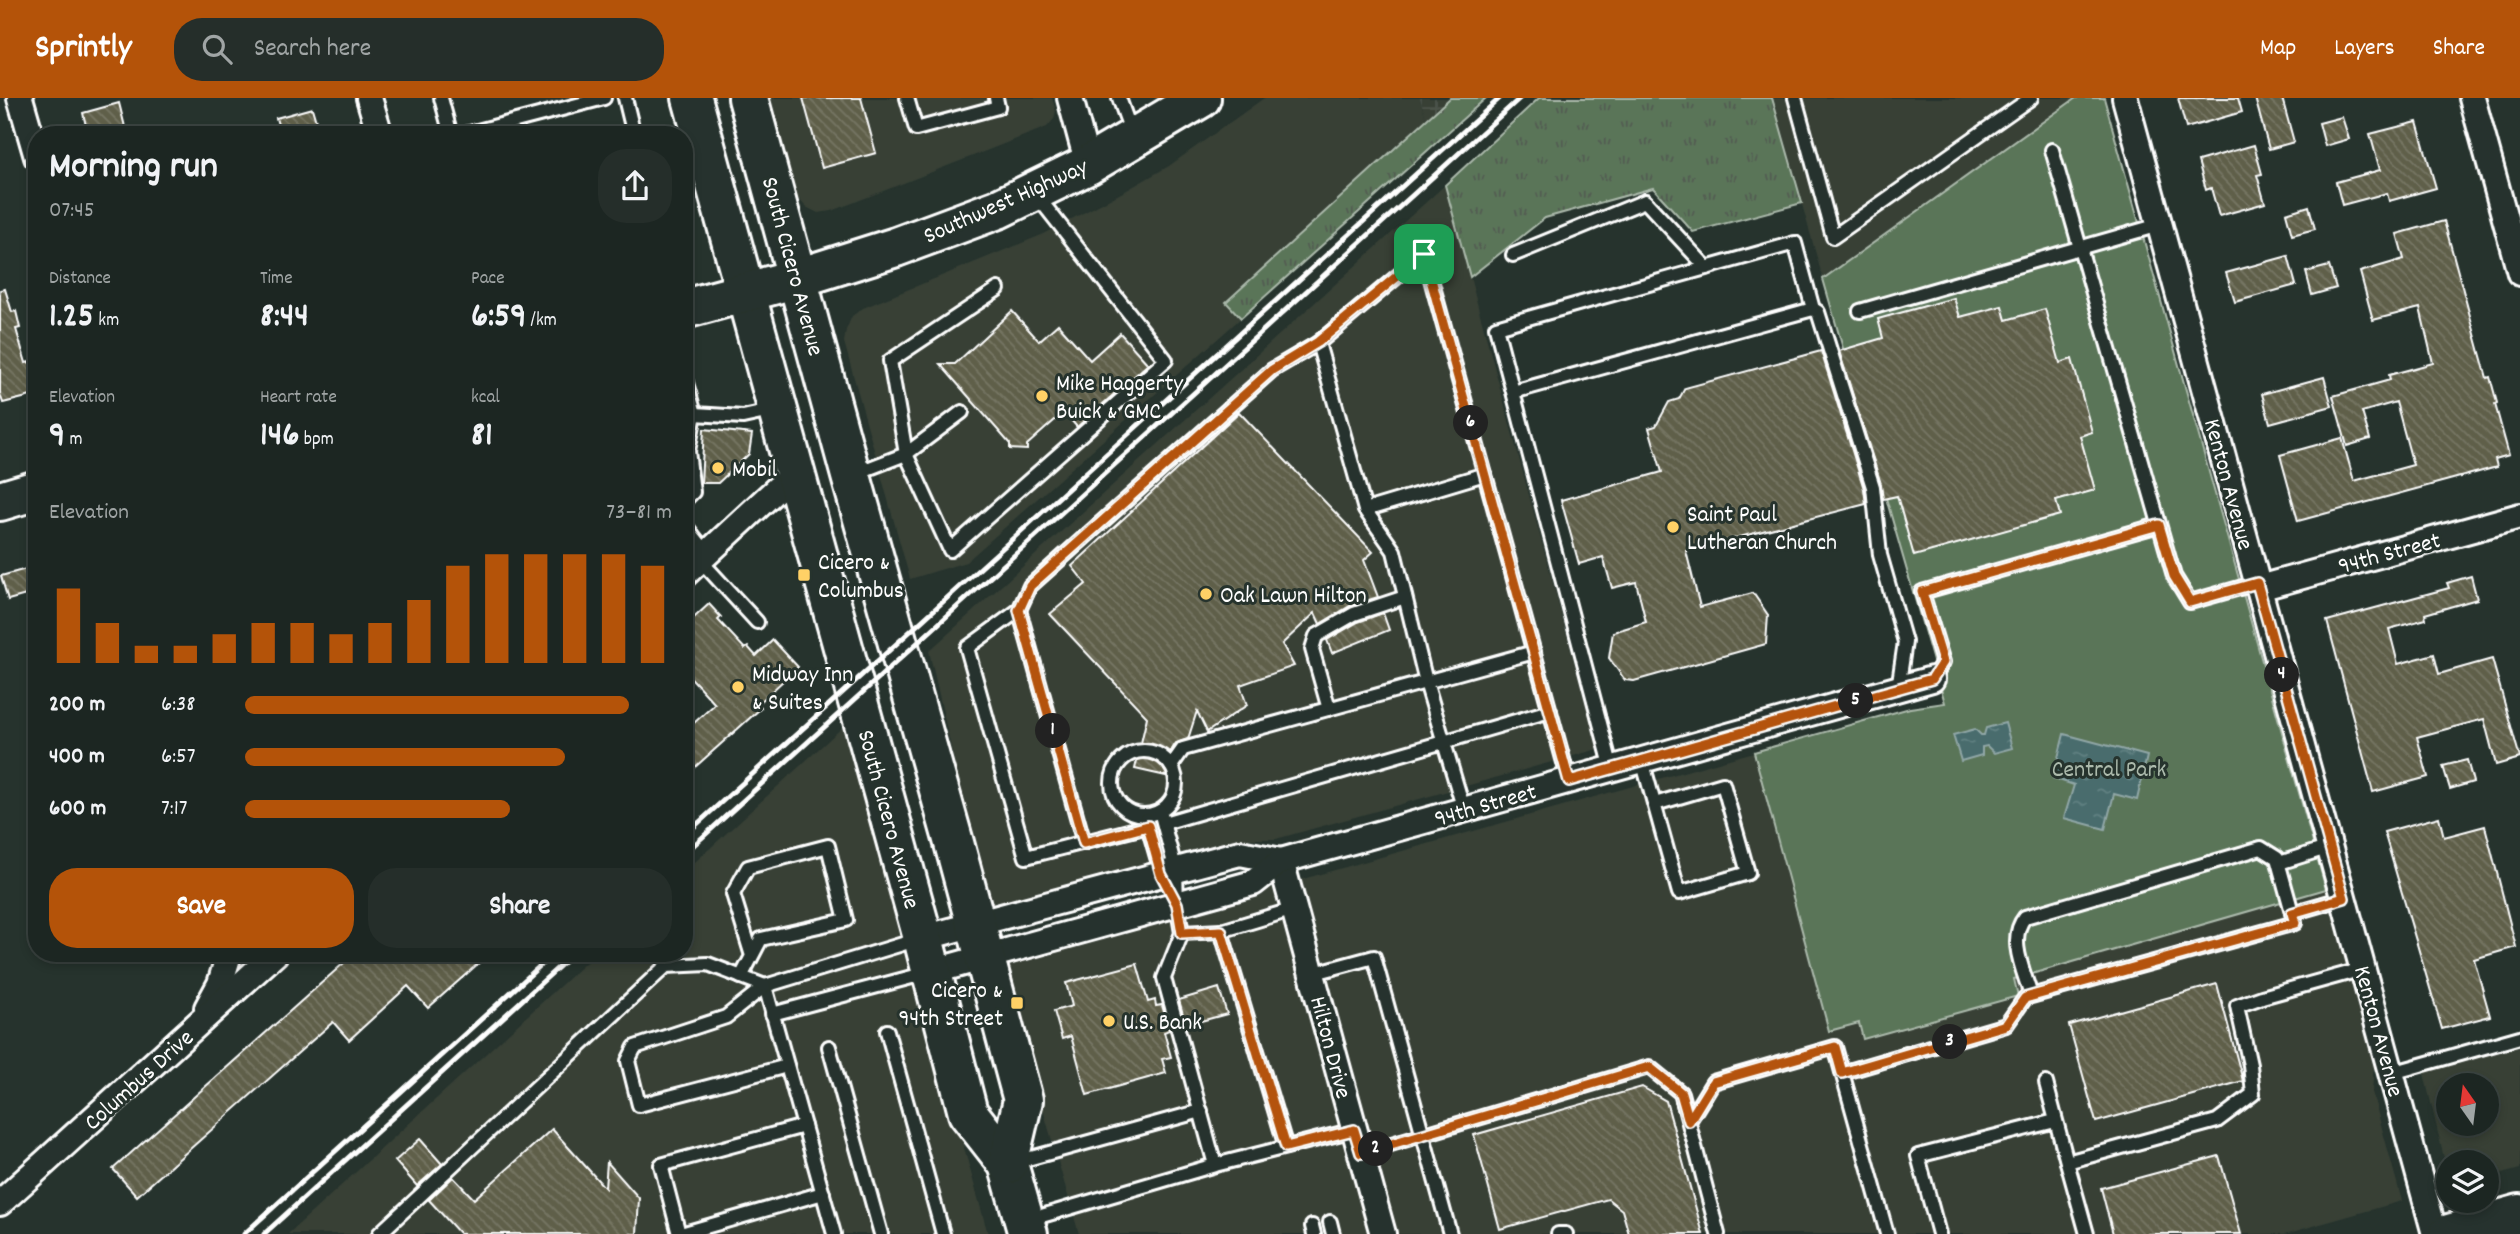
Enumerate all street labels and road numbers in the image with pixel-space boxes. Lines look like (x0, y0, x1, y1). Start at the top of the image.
street label: Southwest Highway (919, 151, 1095, 254)
street label: South Cicero Avenue (751, 173, 831, 360)
street label: Kenton Avenue (2193, 415, 2261, 554)
street label: 94th Street (2335, 525, 2445, 585)
street label: South Cicero Avenue (847, 726, 927, 913)
street label: 94th Street (1431, 776, 1541, 838)
street label: Kenton Avenue (2343, 962, 2411, 1101)
street label: Hilton Drive (1299, 993, 1359, 1103)
street label: Columbus Drive (77, 1023, 203, 1140)

